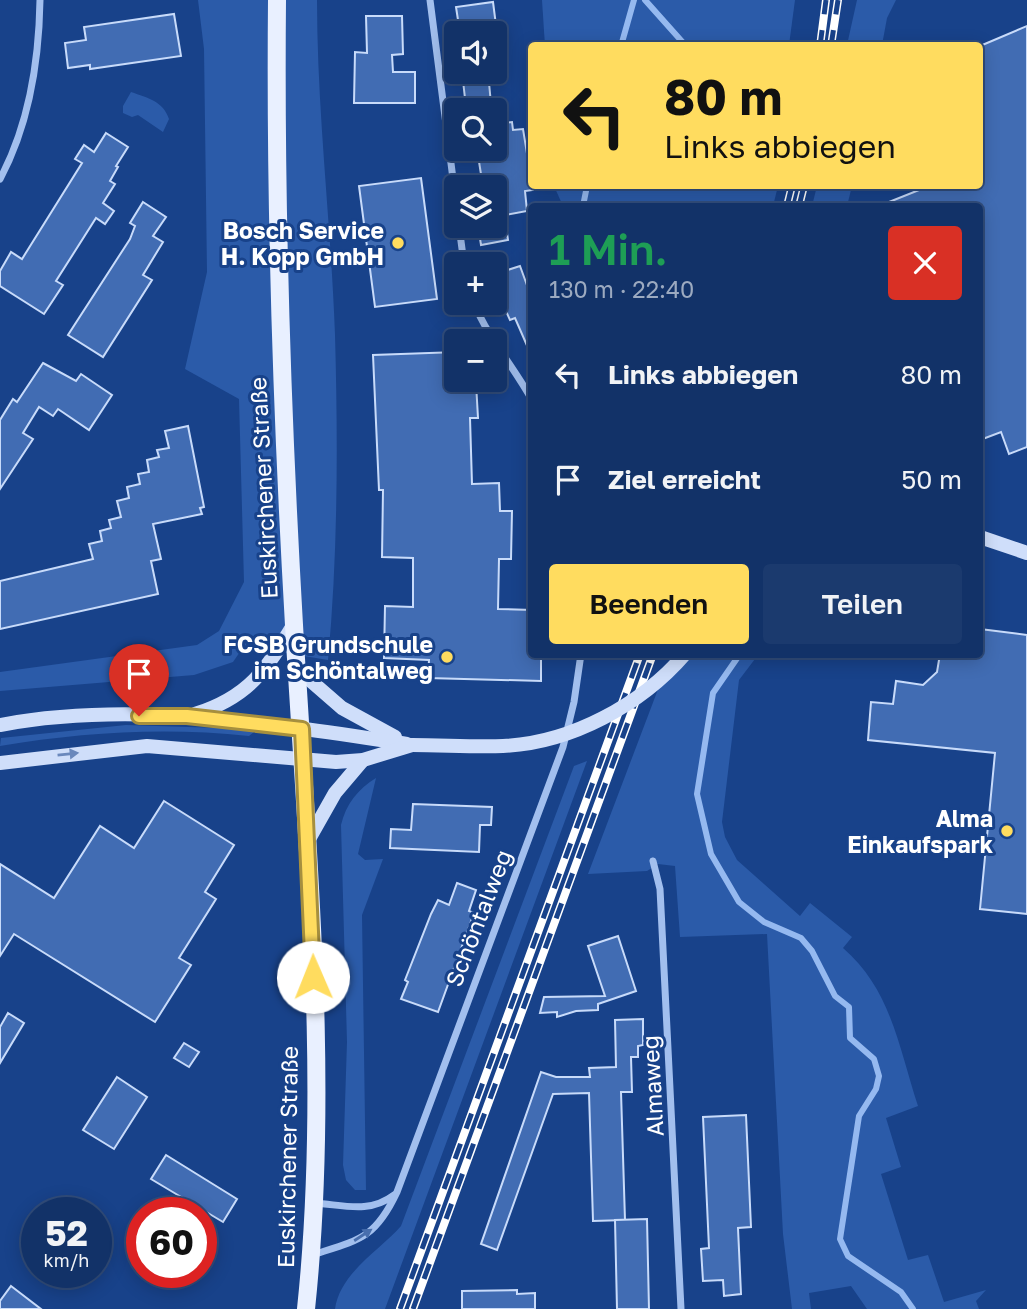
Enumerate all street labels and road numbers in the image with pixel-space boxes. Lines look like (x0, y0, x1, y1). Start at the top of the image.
street label: Euskirchener Straße (243, 376, 283, 600)
street label: Schöntalweg (439, 846, 517, 990)
street label: Almaweg (635, 1035, 669, 1137)
street label: Euskirchener Straße (271, 1046, 303, 1268)

